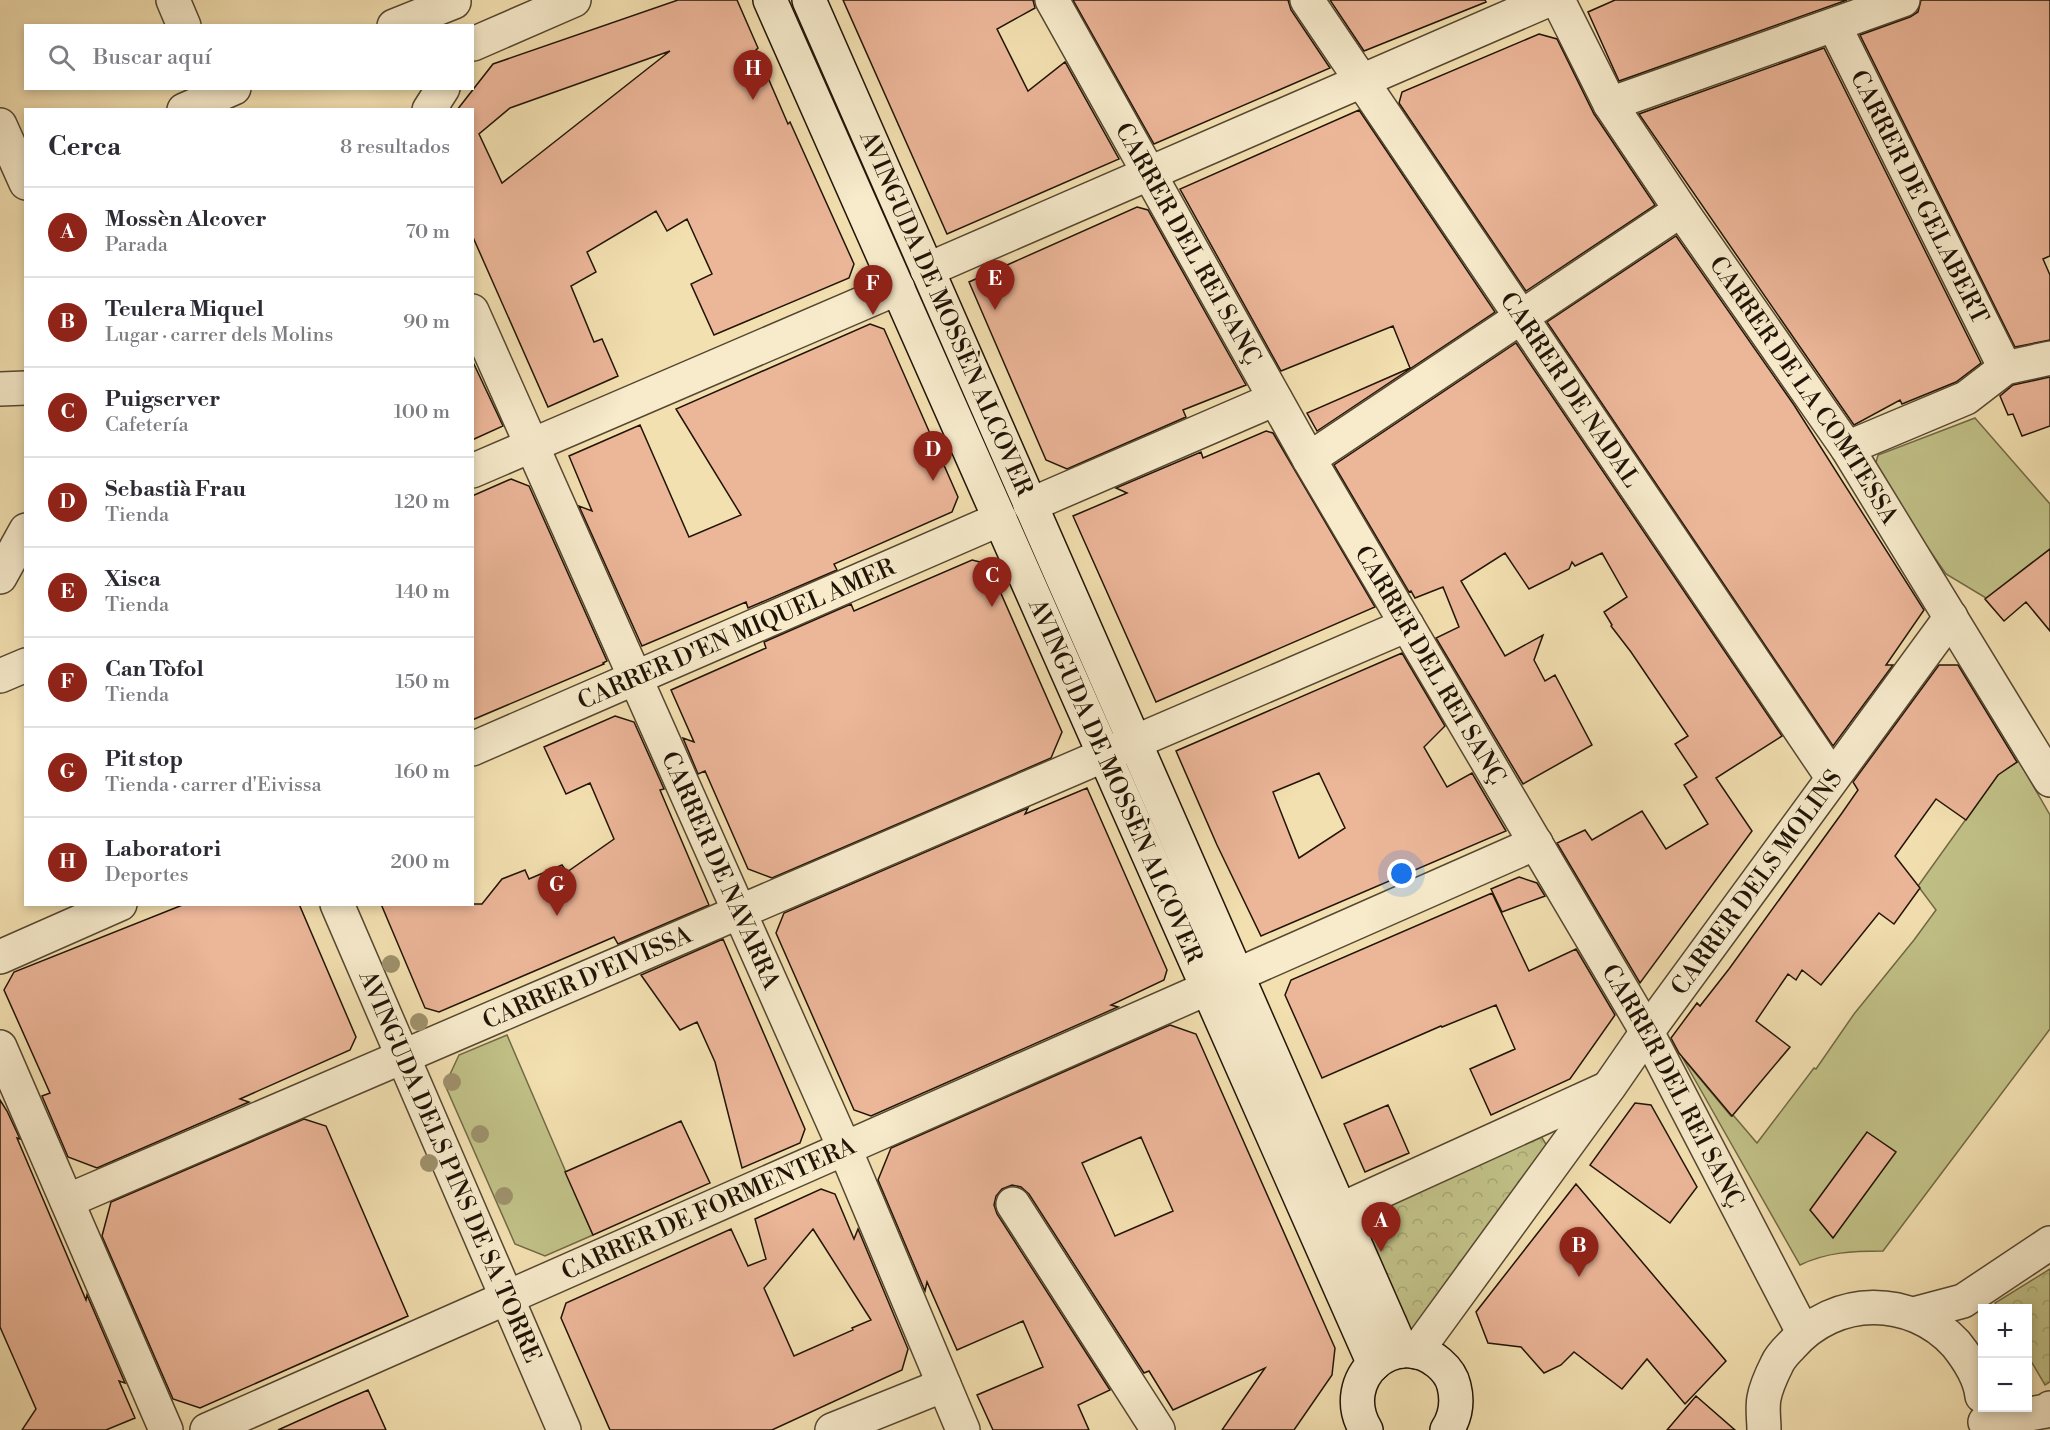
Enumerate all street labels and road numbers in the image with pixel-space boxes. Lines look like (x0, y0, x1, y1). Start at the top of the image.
street label: CARRER DE GELABERT (1843, 65, 1995, 329)
street label: CARRER DEL REI SANÇ (1108, 118, 1267, 370)
street label: AVINGUDA DE MOSSÈN ALCOVER (853, 127, 1039, 499)
street label: CARRER DE LA COMTESSA (1702, 251, 1904, 531)
street label: CARRER DE NADAL (1493, 287, 1646, 493)
street label: CARRER DEL REI SANÇ (1347, 540, 1512, 790)
street label: CARRER D'EN MIQUEL AMER (573, 552, 901, 717)
street label: AVINGUDA DE MOSSÈN ALCOVER (1021, 594, 1209, 969)
street label: CARRER DE NAVARRA (654, 747, 786, 994)
street label: CARRER DELS MOLINS (1665, 765, 1850, 1001)
street label: CARRER D'EIVISSA (478, 920, 697, 1037)
street label: CARRER DEL REI SANÇ (1594, 959, 1750, 1213)
street label: AVINGUDA DELS PINS DE SA TORRE (351, 965, 547, 1368)
street label: CARRER DE FORMENTERA (557, 1131, 861, 1288)

